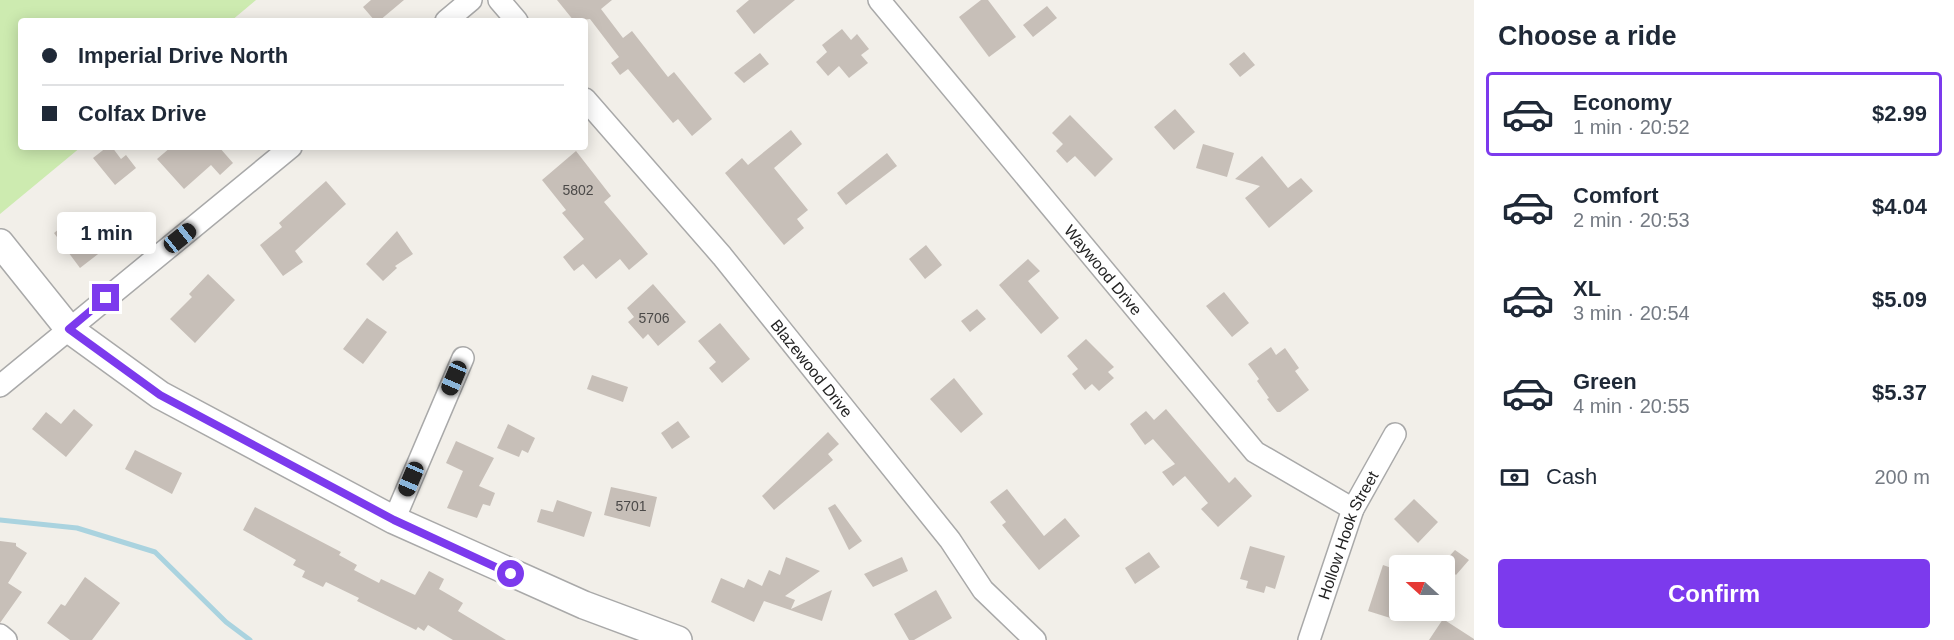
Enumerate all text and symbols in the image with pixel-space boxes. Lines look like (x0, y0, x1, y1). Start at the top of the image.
text: Choose a ride (1498, 21, 1677, 51)
text: Imperial Drive North (78, 43, 288, 68)
icon: car (1501, 87, 1555, 141)
text: Economy (1573, 90, 1672, 115)
text: Colfax Drive (78, 101, 206, 126)
text: $2.99 (1872, 101, 1927, 126)
text: 1 min · 20:52 (1573, 116, 1690, 138)
icon: car (1501, 180, 1555, 234)
house number: 5802 (562, 182, 594, 198)
text: Comfort (1573, 183, 1659, 208)
text: $4.04 (1872, 194, 1927, 219)
text: 2 min · 20:53 (1573, 209, 1690, 231)
callout: 1 min (57, 211, 156, 253)
car (160, 220, 200, 256)
text: 1 min (80, 222, 133, 244)
street label: Waywood Drive (1061, 222, 1146, 318)
icon: car (1501, 273, 1555, 327)
text: XL (1573, 276, 1601, 301)
route end (92, 284, 119, 311)
text: $5.09 (1872, 287, 1927, 312)
text: 3 min · 20:54 (1573, 302, 1690, 324)
house number: 5706 (638, 310, 670, 326)
street label: Blazewood Drive (768, 316, 856, 420)
car (439, 358, 469, 398)
icon: car (1501, 366, 1555, 420)
text: Green (1573, 369, 1637, 394)
text: $5.37 (1872, 380, 1927, 405)
text: 4 min · 20:55 (1573, 395, 1690, 417)
car (396, 459, 426, 499)
icon: cash (1498, 461, 1531, 494)
text: Cash (1546, 464, 1597, 489)
text: 200 m (1874, 466, 1930, 488)
street label: Hollow Hook Street (1315, 467, 1381, 601)
house number: 5701 (615, 498, 647, 514)
north arrow (1389, 555, 1455, 621)
map controls (1389, 555, 1455, 621)
button: Confirm (1498, 559, 1930, 628)
route start (497, 560, 524, 587)

